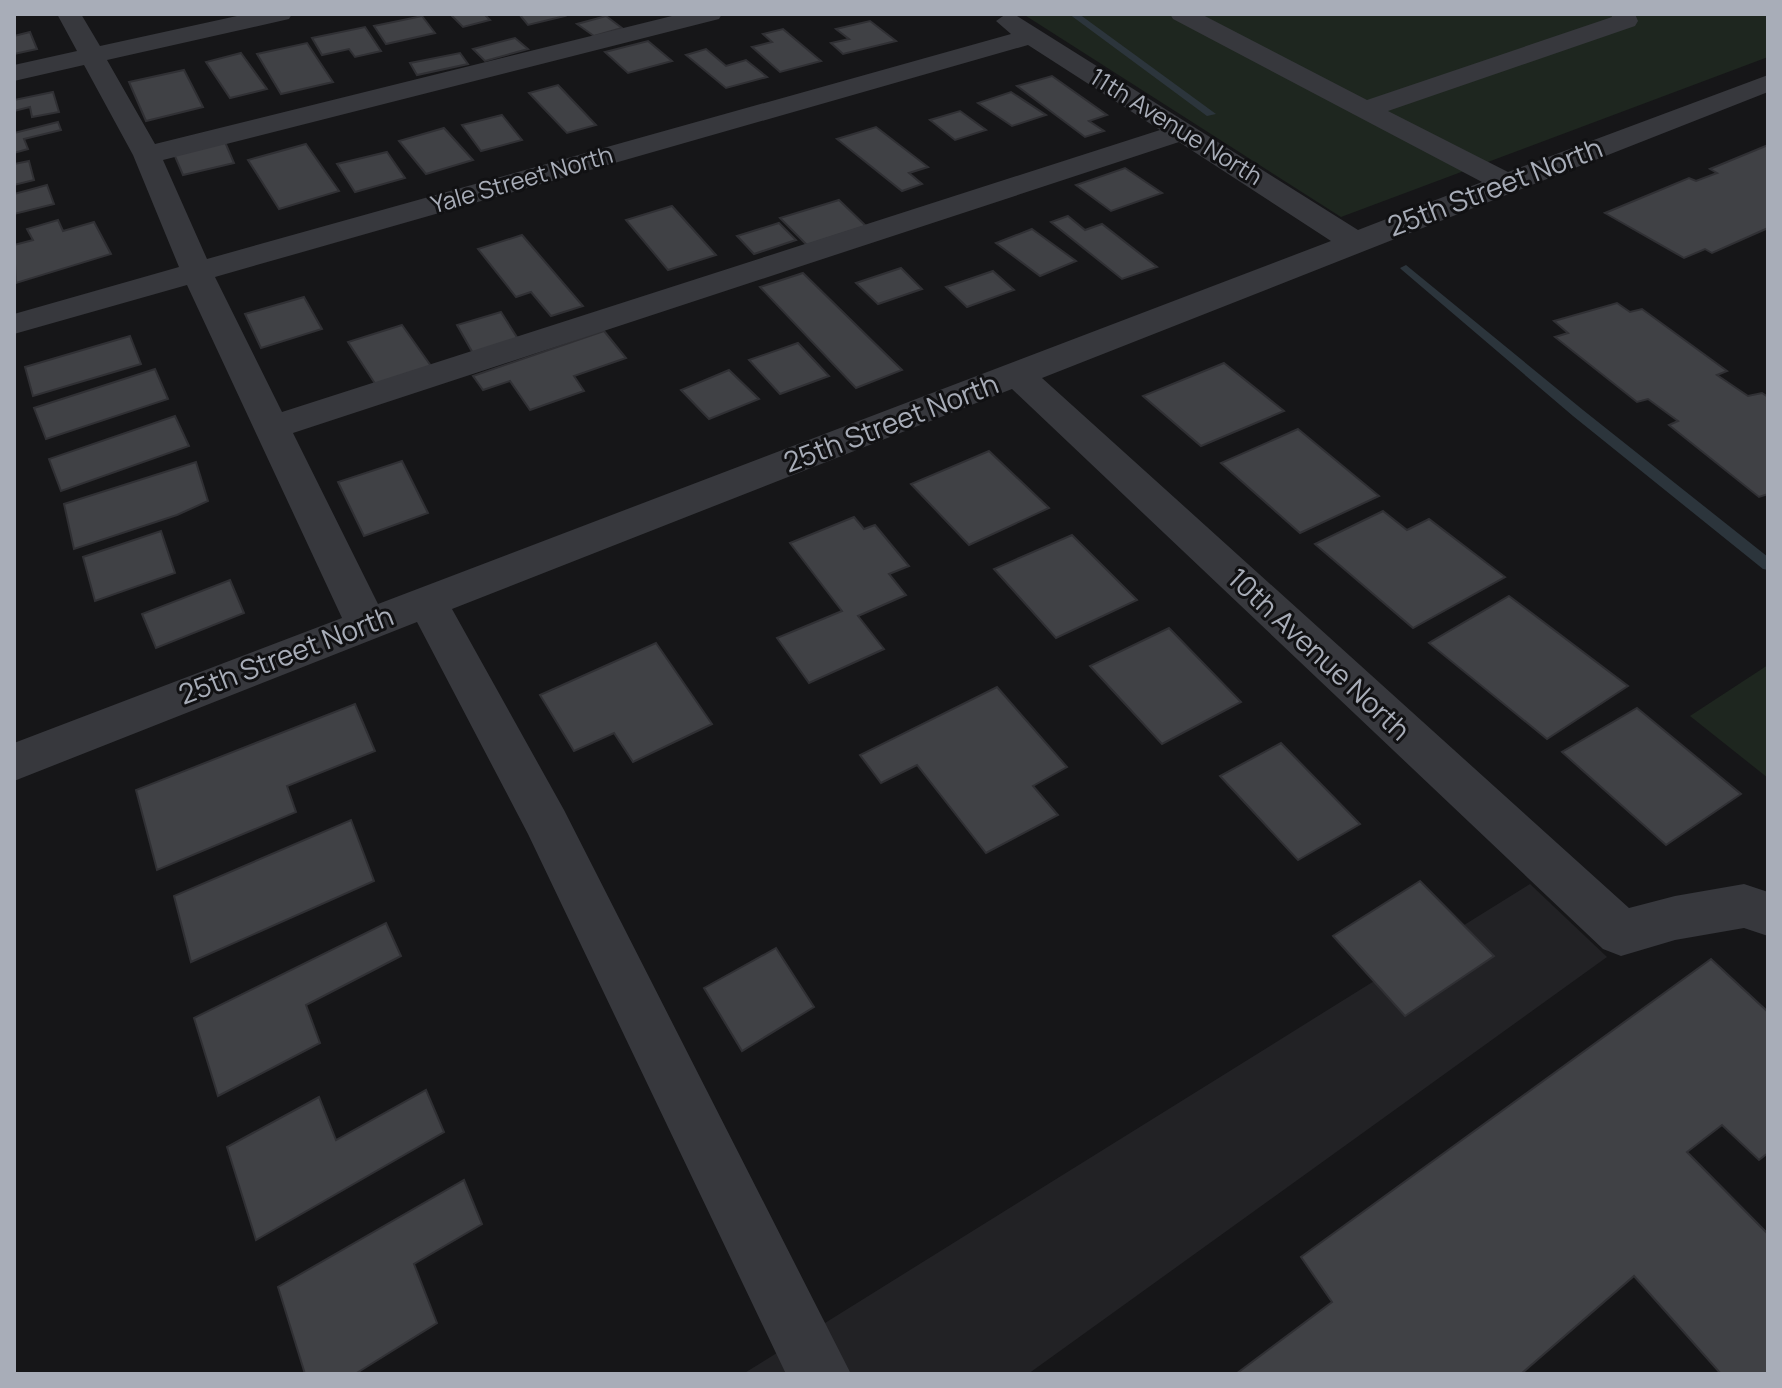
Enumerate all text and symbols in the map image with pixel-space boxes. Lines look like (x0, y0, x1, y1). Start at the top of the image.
street label: 11th Avenue North (1084, 59, 1269, 192)
street label: 25th Street North (1382, 128, 1607, 244)
street label: Yale Street North (427, 137, 616, 220)
street label: 25th Street North (778, 364, 1003, 480)
street label: 10th Avenue North (1220, 559, 1419, 748)
street label: 25th Street North (173, 596, 398, 712)

